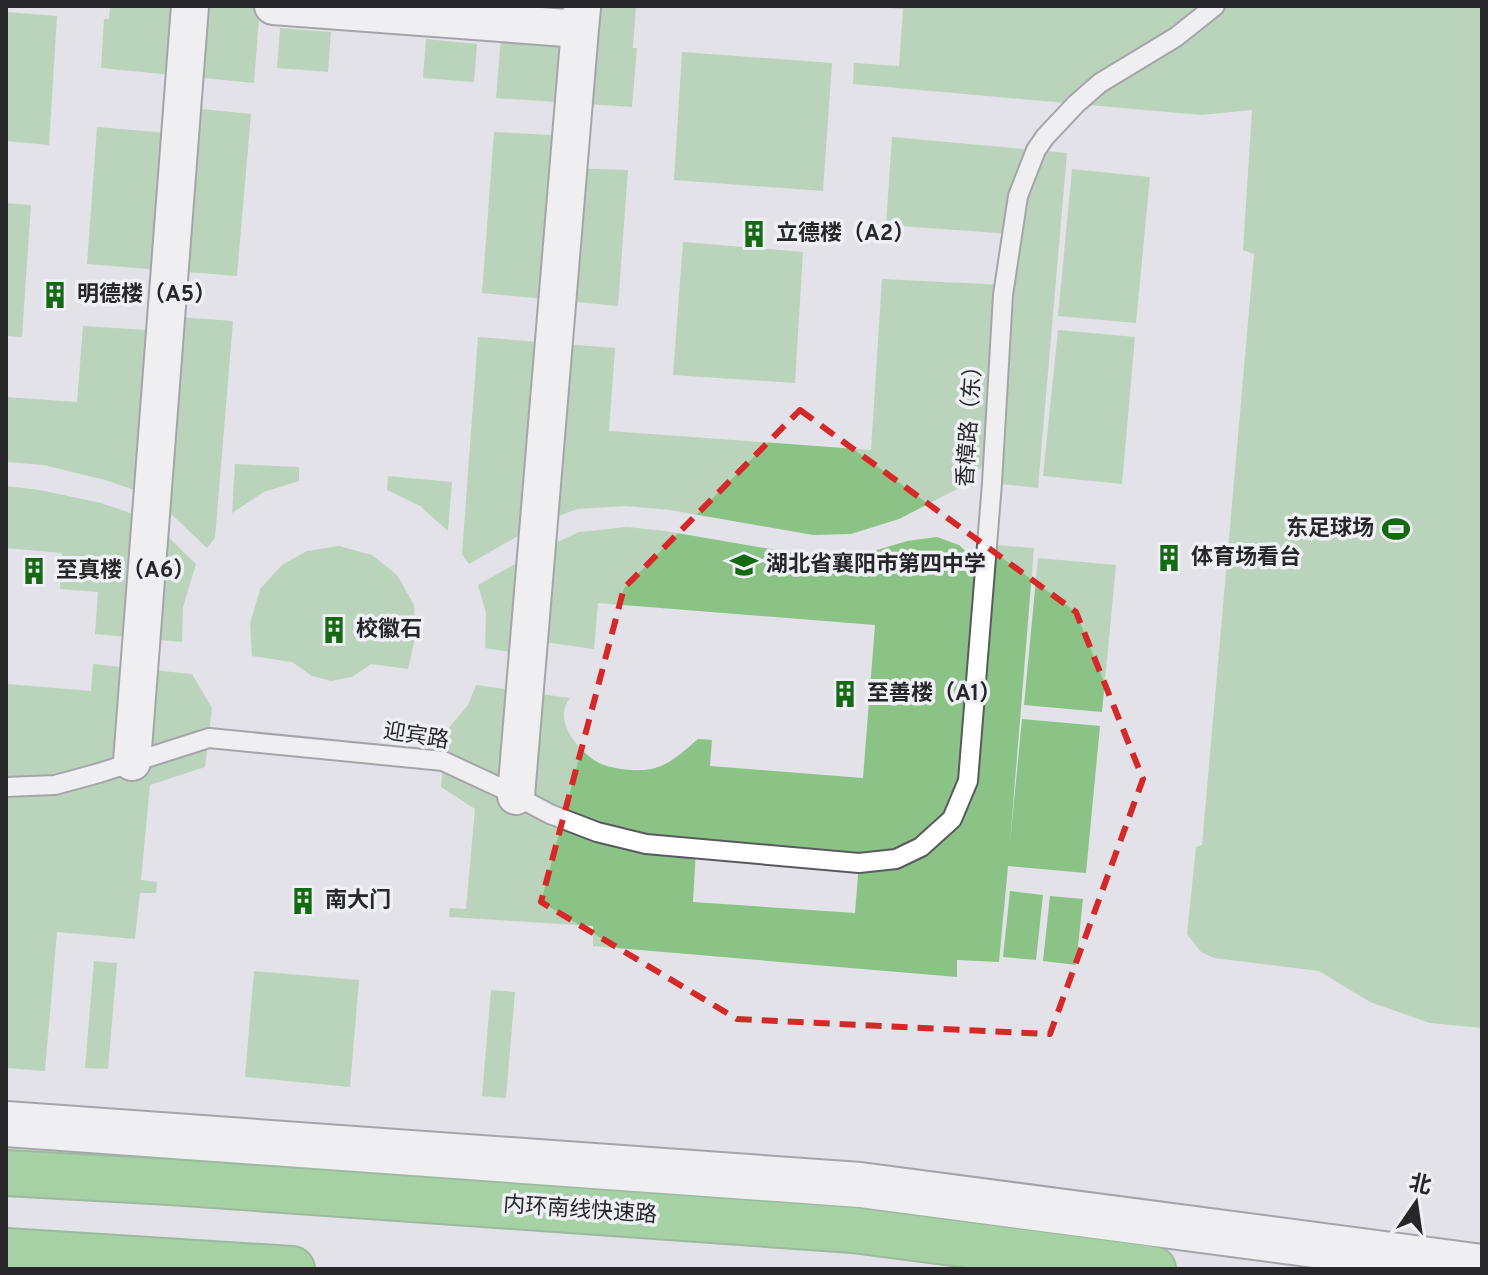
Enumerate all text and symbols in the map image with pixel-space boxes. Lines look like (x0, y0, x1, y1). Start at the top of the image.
building icon: 立德楼（A2） (739, 219, 769, 249)
place label: 立德楼（A2） (776, 221, 915, 248)
building icon: 明德楼（A5） (40, 280, 70, 310)
place label: 明德楼（A5） (77, 282, 216, 309)
street label: 香樟路（东） (953, 354, 989, 488)
sports icon: 东足球场 (1381, 514, 1411, 544)
place label: 东足球场 (1286, 516, 1374, 543)
building icon: 体育场看台 (1154, 543, 1184, 573)
place label: 体育场看台 (1191, 544, 1301, 572)
school or university icon: 湖北省襄阳市第四中学 (729, 550, 759, 580)
place label: 湖北省襄阳市第四中学 (766, 551, 986, 579)
building icon: 至真楼（A6） (19, 556, 49, 586)
place label: 至真楼（A6） (56, 558, 195, 585)
building icon: 校徽石 (319, 615, 349, 645)
place label: 校徽石 (356, 617, 422, 644)
building icon: 至善楼（A1） (830, 679, 860, 709)
place label: 至善楼（A1） (867, 681, 1001, 708)
street label: 迎宾路 (381, 719, 451, 755)
building icon: 南大门 (288, 886, 318, 916)
place label: 南大门 (325, 888, 391, 915)
north arrow (1376, 1163, 1456, 1243)
text: 北 (1406, 1170, 1434, 1202)
street label: 内环南线快速路 (502, 1192, 658, 1230)

